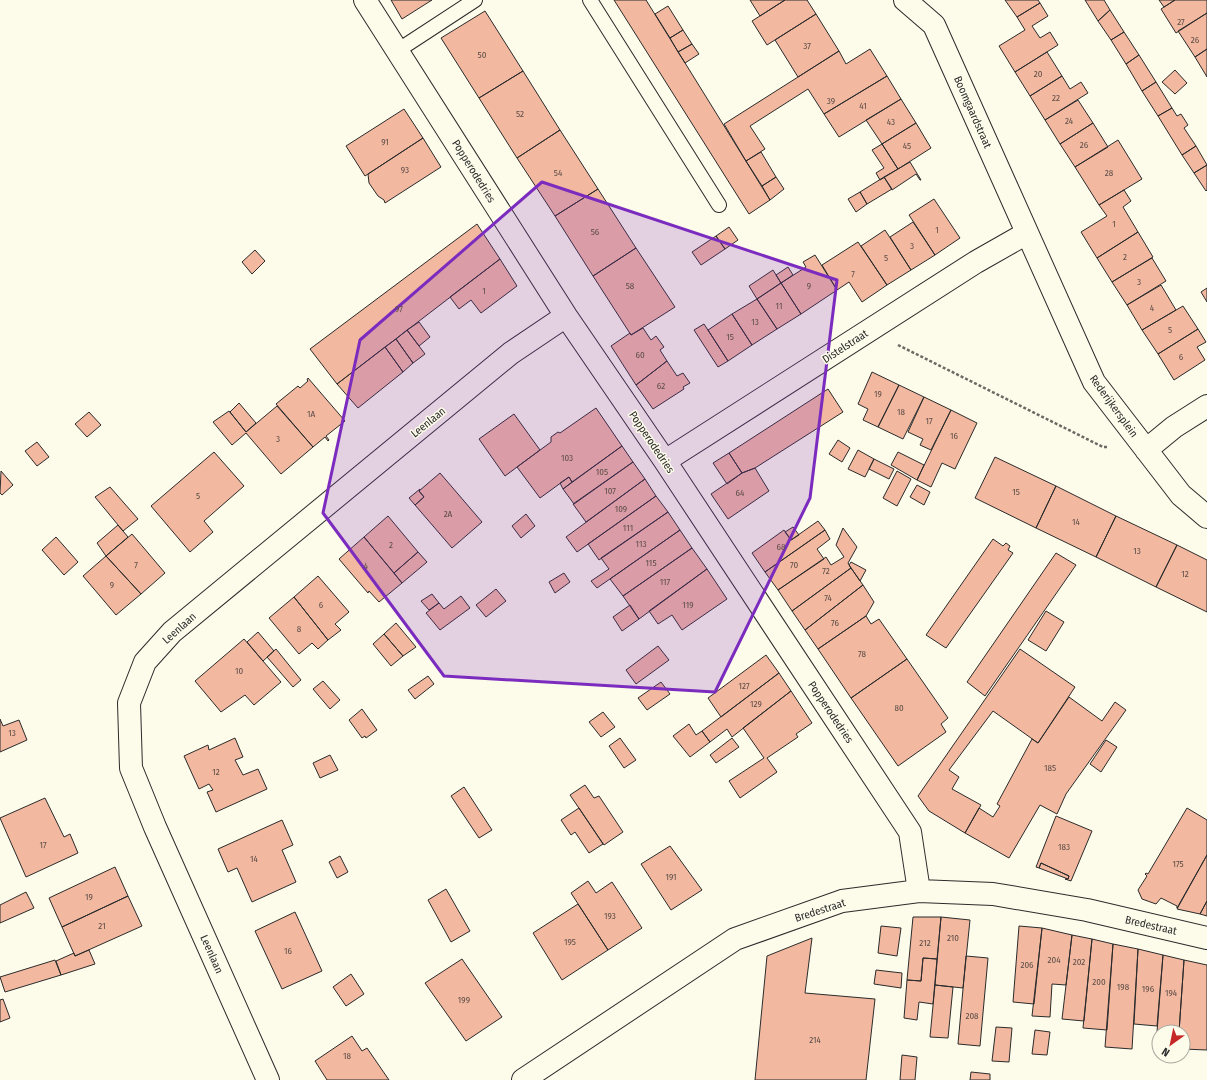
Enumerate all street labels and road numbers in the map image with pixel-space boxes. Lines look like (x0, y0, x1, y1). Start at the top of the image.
street label: Boomgaardstraat (951, 74, 994, 151)
street label: Popperodedries (449, 137, 498, 205)
street label: Distelstraat (820, 327, 871, 366)
street label: Rederijkersplein (1087, 373, 1140, 440)
street label: Leenlaan (408, 405, 448, 440)
street label: Popperodedries (626, 409, 677, 476)
street label: Leenlaan (160, 610, 199, 647)
street label: Popperodedries (805, 679, 856, 746)
street label: Bredestraat (793, 896, 847, 925)
street label: Bredestraat (1124, 913, 1178, 938)
street label: Leenlaan (197, 933, 226, 975)

